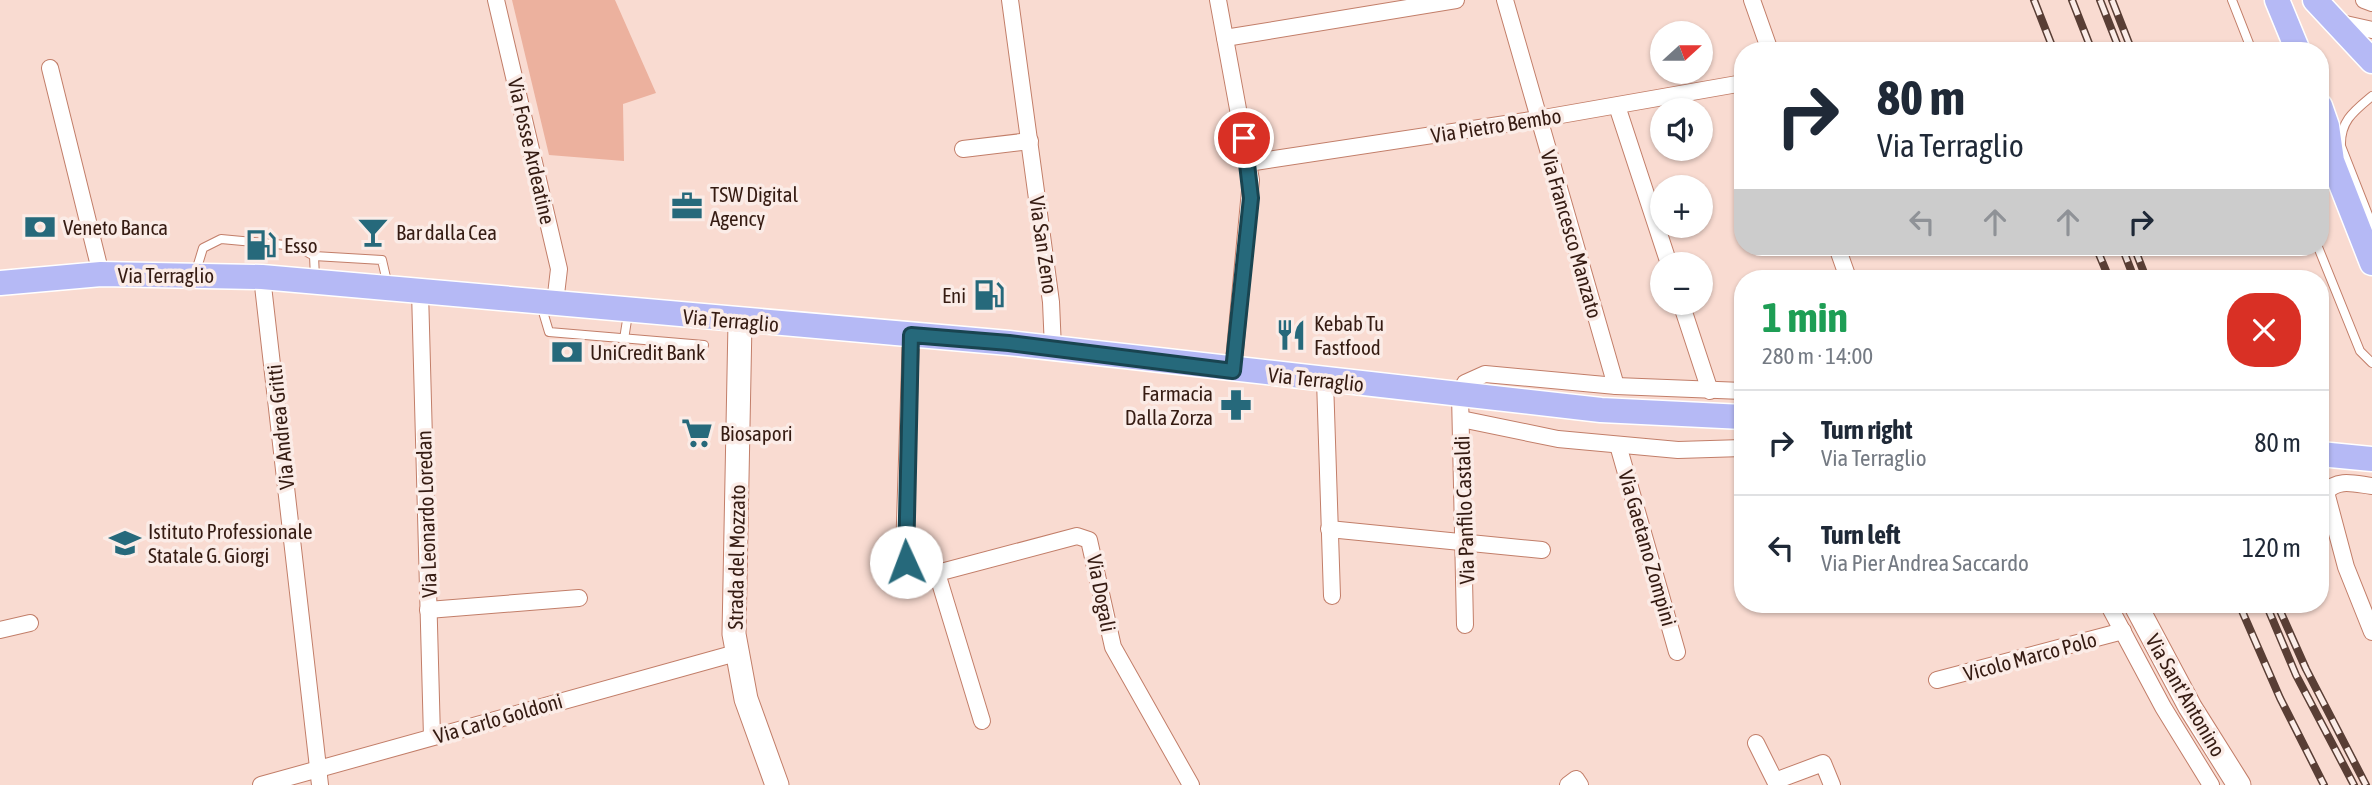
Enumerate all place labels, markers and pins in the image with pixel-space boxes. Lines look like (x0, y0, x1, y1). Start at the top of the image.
pin (1214, 108, 1274, 168)
place label: TSW Digital Agency (710, 182, 798, 230)
office icon: TSW Digital Agency (670, 189, 704, 223)
bank icon: Veneto Banca (23, 210, 57, 244)
place label: Veneto Banca (63, 215, 168, 239)
bar icon: Bar dalla Cea (356, 215, 390, 249)
place label: Bar dalla Cea (396, 220, 497, 244)
fuel station icon: Esso (244, 228, 278, 262)
place label: Esso (284, 233, 318, 257)
fuel station icon: Eni (972, 278, 1006, 312)
place label: Eni (942, 283, 966, 307)
place label: Kebab Tu Fastfood (1314, 311, 1384, 359)
restaurant icon: Kebab Tu Fastfood (1274, 318, 1308, 352)
bank icon: UniCredit Bank (550, 335, 584, 369)
place label: UniCredit Bank (590, 340, 705, 364)
place label: Farmacia Dalla Zorza (1125, 381, 1213, 429)
pharmacy icon: Farmacia Dalla Zorza (1219, 388, 1253, 422)
supermarket icon: Biosapori (680, 416, 714, 450)
place label: Biosapori (720, 421, 793, 445)
place label: Istituto Professionale Statale G. Giorgi (148, 519, 312, 567)
school or university icon: Istituto Professionale Statale G. Giorgi (108, 526, 142, 560)

